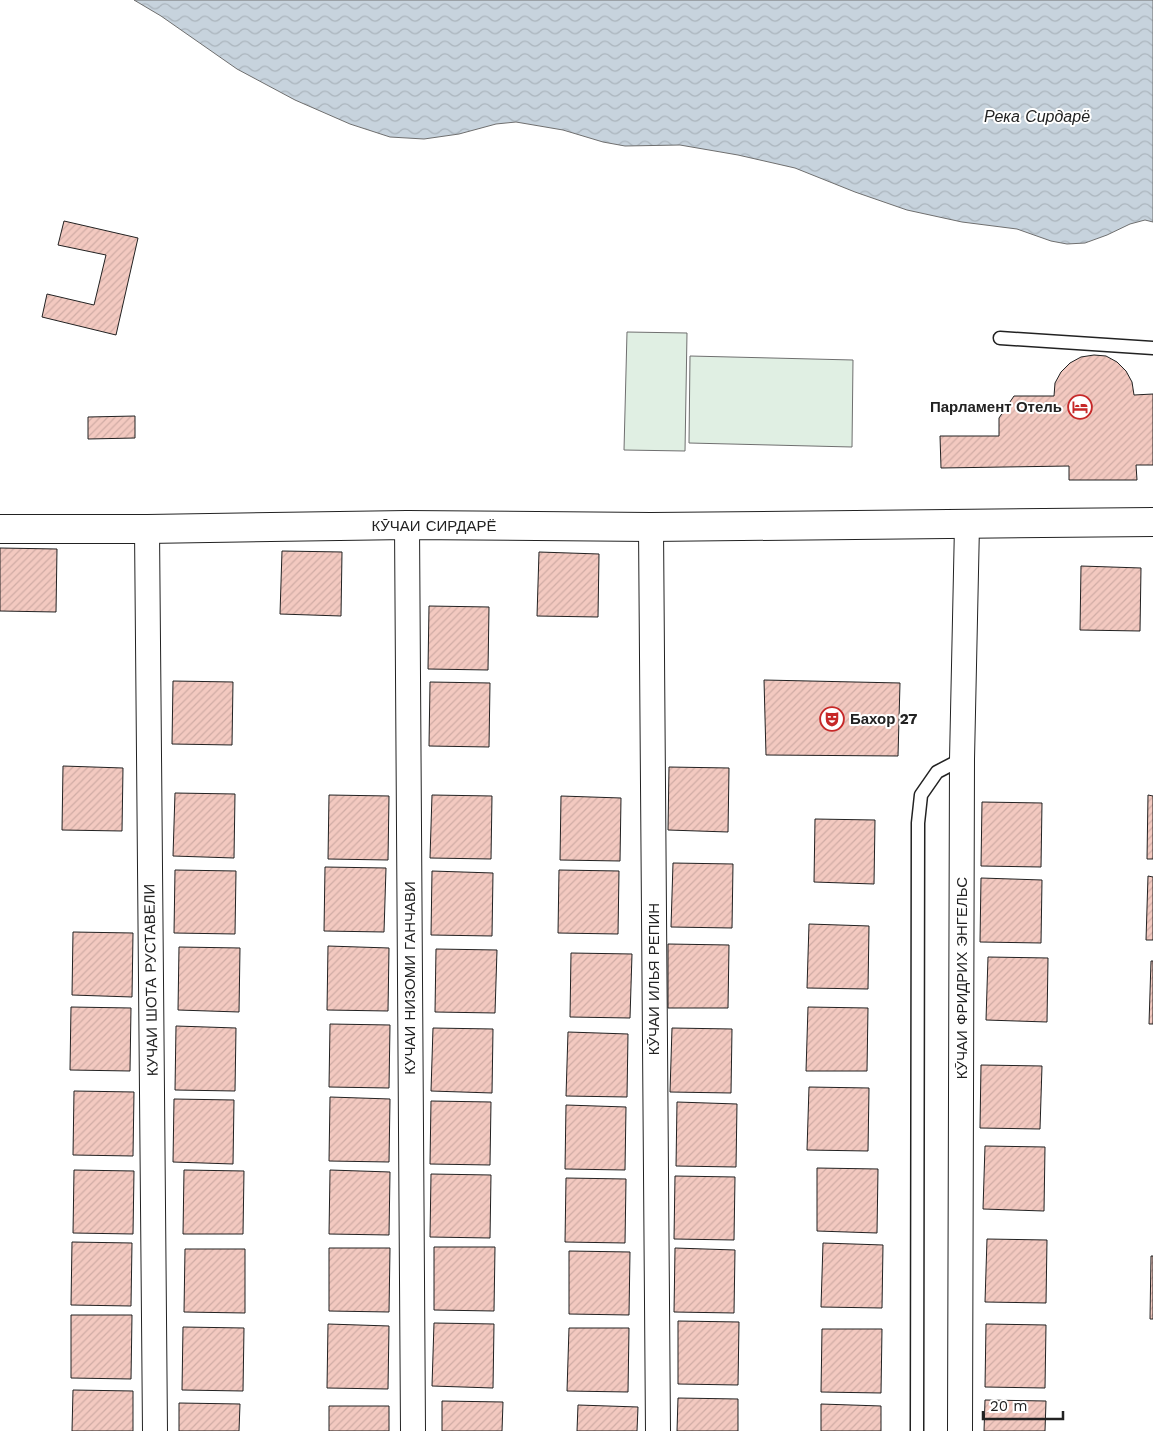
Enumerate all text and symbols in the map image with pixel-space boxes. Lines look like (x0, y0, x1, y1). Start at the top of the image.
water label: Река Сирдарё (984, 107, 1090, 126)
hotel icon: Парламент Отель (1067, 394, 1093, 420)
place label: Парламент Отель (930, 398, 1062, 416)
street label: КӮЧАИ СИРДАРЁ (372, 517, 496, 535)
theatre icon: Бахор 27 (819, 706, 845, 732)
place label: Бахор 27 (850, 710, 918, 728)
street label: КӮЧАИ ФРИДРИХ ЭНГЕЛЬС (953, 877, 971, 1079)
street label: КУЧАИ НИЗОМИ ГАНЧАВИ (401, 881, 419, 1075)
street label: КУЧАИ ШОТА РУСТАВЕЛИ (140, 884, 162, 1076)
street label: КӮЧАИ ИЛЬЯ РЕПИН (645, 903, 663, 1055)
scale bar (983, 1388, 1063, 1420)
text: 20 m (990, 1397, 1028, 1415)

